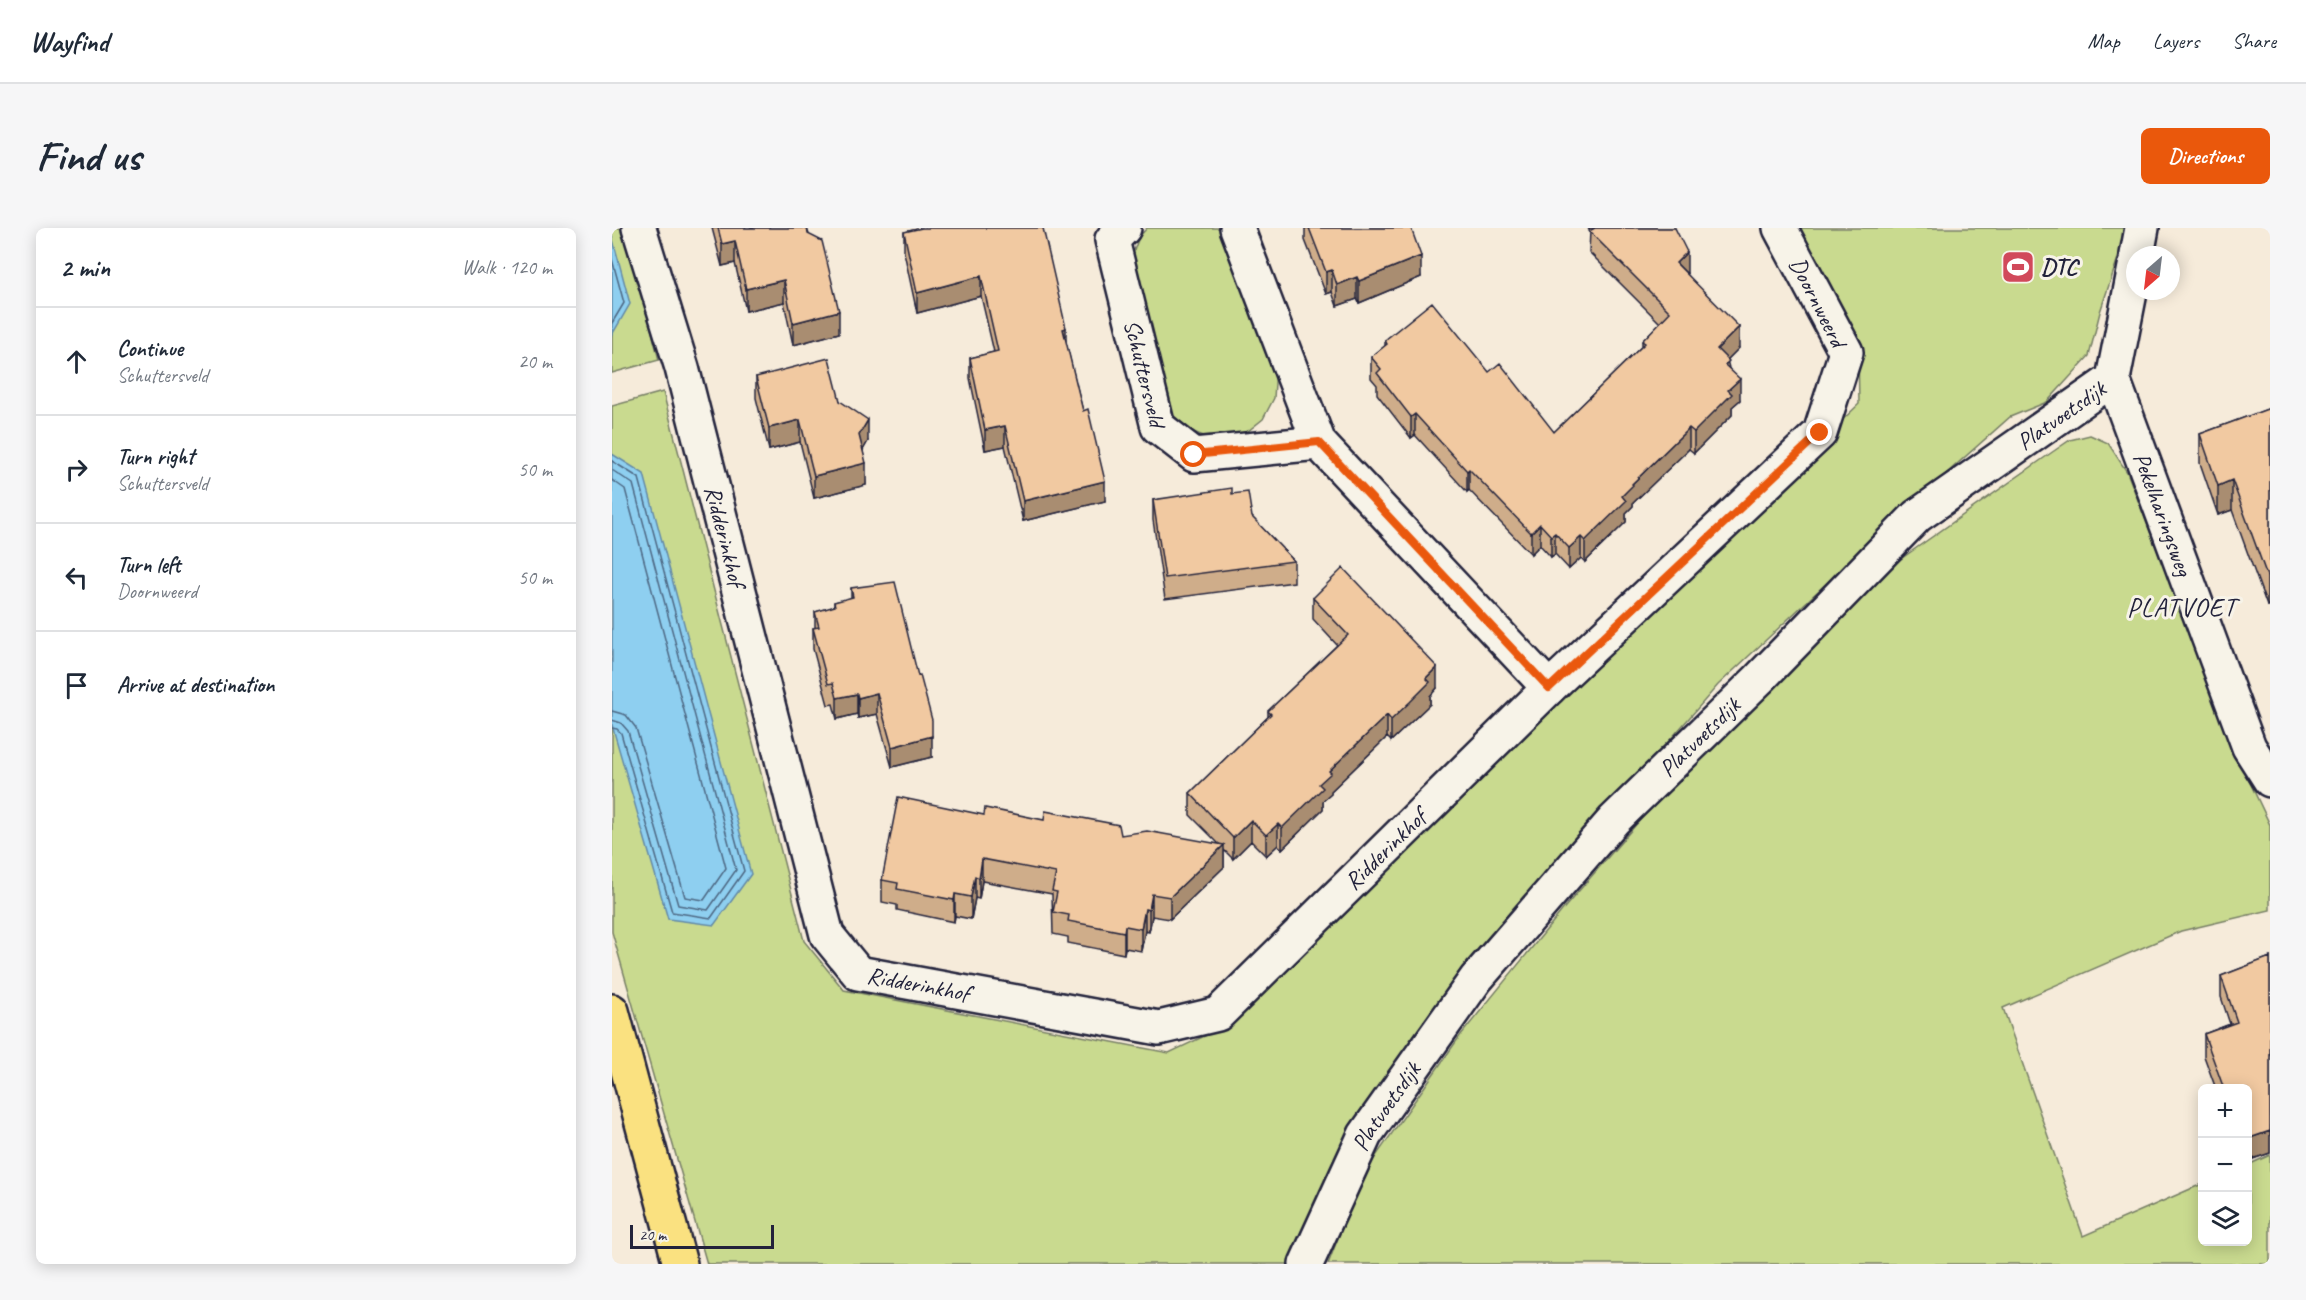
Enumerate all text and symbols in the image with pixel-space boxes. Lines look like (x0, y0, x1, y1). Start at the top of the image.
text: Wayfind (30, 24, 109, 59)
text: Map (2087, 28, 2120, 54)
text: Layers (2153, 28, 2199, 54)
text: Share (2232, 28, 2276, 54)
button: Directions (2141, 128, 2270, 184)
text: Find us (36, 130, 141, 183)
north arrow (2126, 246, 2180, 300)
sports icon: DTC (2000, 249, 2036, 285)
text: 2 min (60, 251, 110, 284)
street label: Doornweerd (1783, 252, 1855, 355)
place label: DTC (2041, 252, 2080, 282)
text: Walk · 120 m (462, 255, 552, 280)
street label: Schuttersveld (1117, 316, 1173, 433)
text: Continue (117, 335, 183, 363)
icon: ahead (60, 345, 93, 378)
text: 20 m (518, 349, 552, 374)
text: Schuttersveld (117, 363, 208, 388)
street label: Platvoetsdijk (2011, 372, 2113, 457)
route end (1806, 419, 1832, 445)
route start (1180, 441, 1206, 467)
text: Turn right (117, 443, 194, 471)
street label: Pekelharingsweg (2126, 448, 2200, 581)
icon: right (60, 453, 93, 486)
text: 50 m (518, 457, 552, 482)
text: Schuttersveld (117, 471, 208, 496)
street label: Ridderinkhof (698, 482, 754, 595)
text: Turn left (117, 551, 181, 579)
icon: left (60, 561, 93, 594)
text: 50 m (518, 565, 552, 590)
text: Doornweerd (117, 579, 197, 604)
district label: PLATVOET (2127, 591, 2241, 624)
icon: arrive (60, 669, 93, 702)
text: Arrive at destination (117, 671, 274, 699)
street label: Platvoetsdijk (1652, 689, 1748, 783)
street label: Ridderinkhof (1338, 799, 1436, 896)
street label: Ridderinkhof (865, 960, 977, 1009)
street label: Platvoetsdijk (1345, 1054, 1428, 1156)
map controls (2198, 1084, 2252, 1246)
button: + (2198, 1084, 2252, 1138)
button: − (2198, 1138, 2252, 1192)
button: layers (2198, 1192, 2252, 1246)
scale bar (630, 1222, 774, 1250)
text: 20 m (639, 1225, 666, 1245)

